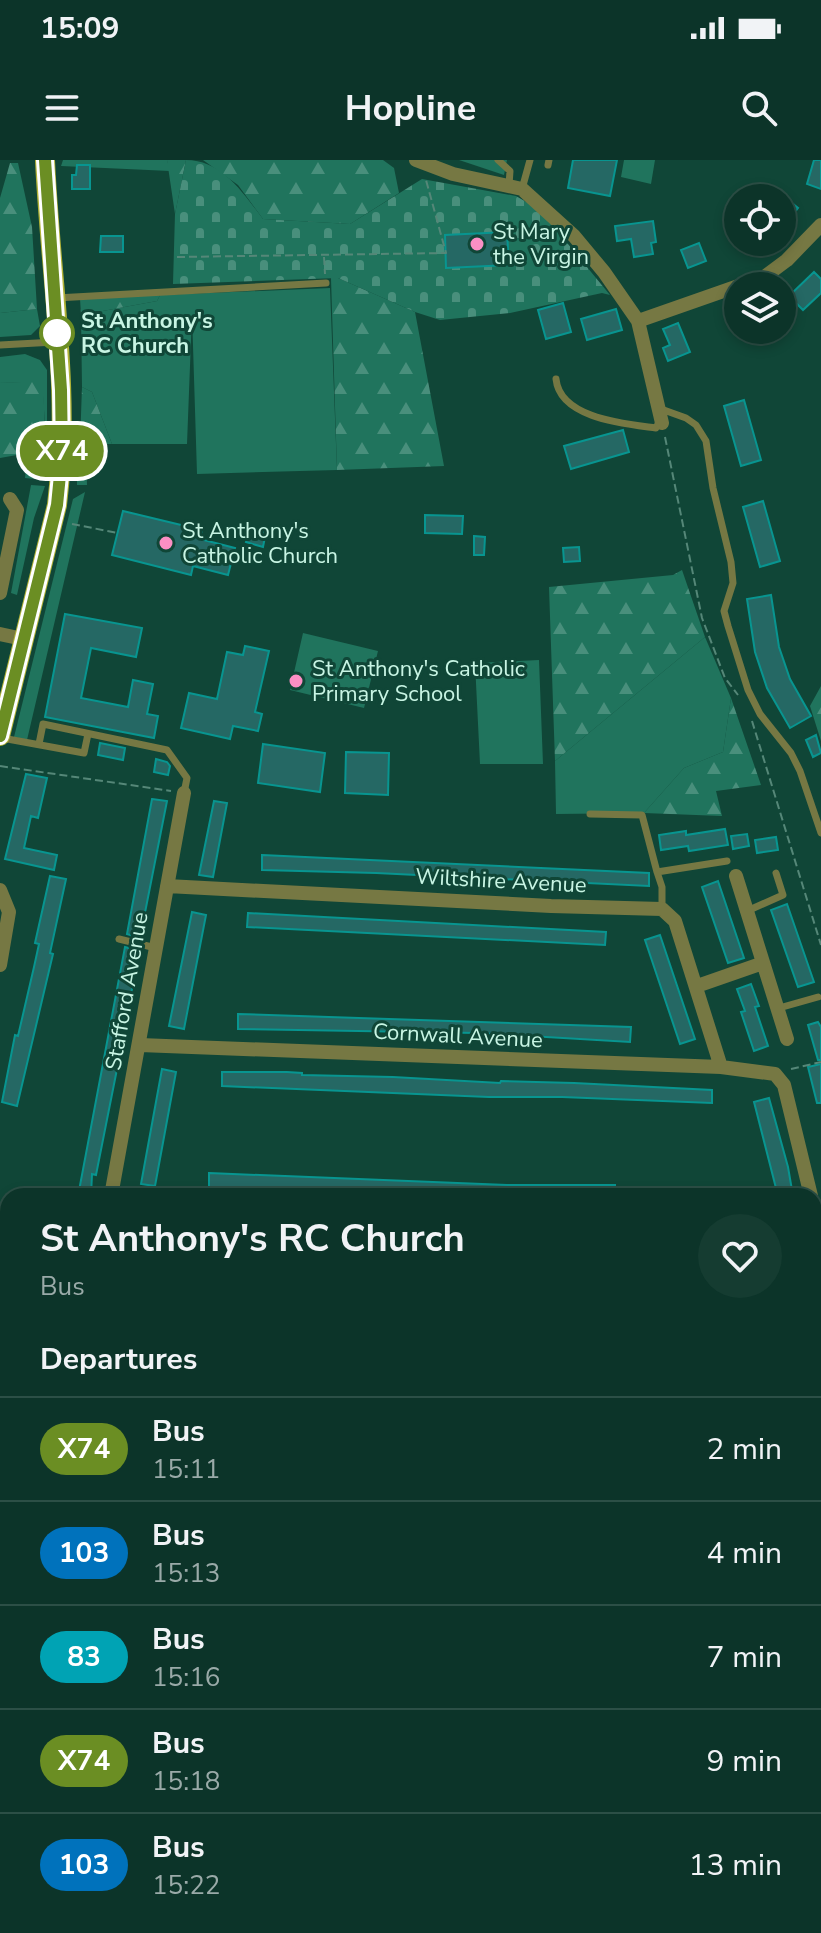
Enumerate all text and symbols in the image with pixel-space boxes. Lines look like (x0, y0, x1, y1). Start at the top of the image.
text: 15:09 (40, 8, 119, 49)
text: Hopline (345, 84, 476, 133)
icon: menu (40, 86, 84, 130)
icon: search (737, 86, 781, 130)
map controls (724, 184, 796, 344)
button: locate (724, 184, 796, 256)
place label: St Mary the Virgin (493, 217, 589, 272)
marker: St Mary the Virgin (468, 235, 486, 253)
button: layers (724, 272, 796, 344)
place label: St Anthony's RC Church (81, 306, 213, 361)
marker: St Anthony's RC Church (40, 316, 74, 350)
line badge: X74 (16, 425, 108, 477)
text: X74 (36, 432, 88, 470)
place label: St Anthony's Catholic Church (182, 516, 338, 571)
marker: St Anthony's Catholic Church (157, 534, 175, 552)
place label: St Anthony's Catholic Primary School (312, 654, 525, 709)
marker: St Anthony's Catholic Primary School (287, 672, 305, 690)
street label: Wiltshire Avenue (415, 862, 587, 900)
street label: Stafford Avenue (98, 910, 156, 1073)
street label: Cornwall Avenue (372, 1017, 544, 1055)
text: St Anthony's RC Church (40, 1213, 465, 1264)
button: heart (698, 1214, 782, 1298)
text: Bus (40, 1269, 85, 1304)
text: Departures (40, 1339, 197, 1380)
text: Bus (152, 1411, 205, 1452)
text: 2 min (707, 1429, 782, 1470)
text: X74 (58, 1430, 110, 1468)
text: 15:11 (152, 1452, 220, 1487)
text: Bus (152, 1515, 205, 1556)
text: 4 min (707, 1533, 782, 1574)
text: 103 (59, 1534, 109, 1572)
text: 15:13 (152, 1556, 220, 1591)
text: Bus (152, 1619, 205, 1660)
text: 7 min (707, 1637, 782, 1678)
text: 83 (67, 1638, 101, 1676)
text: 15:16 (152, 1660, 220, 1695)
text: Bus (152, 1723, 205, 1764)
text: 9 min (707, 1741, 782, 1782)
text: X74 (58, 1742, 110, 1780)
text: 15:18 (152, 1764, 220, 1799)
text: Bus (152, 1827, 205, 1868)
text: 13 min (689, 1845, 782, 1886)
text: 103 (59, 1846, 109, 1884)
text: 15:22 (152, 1868, 220, 1903)

